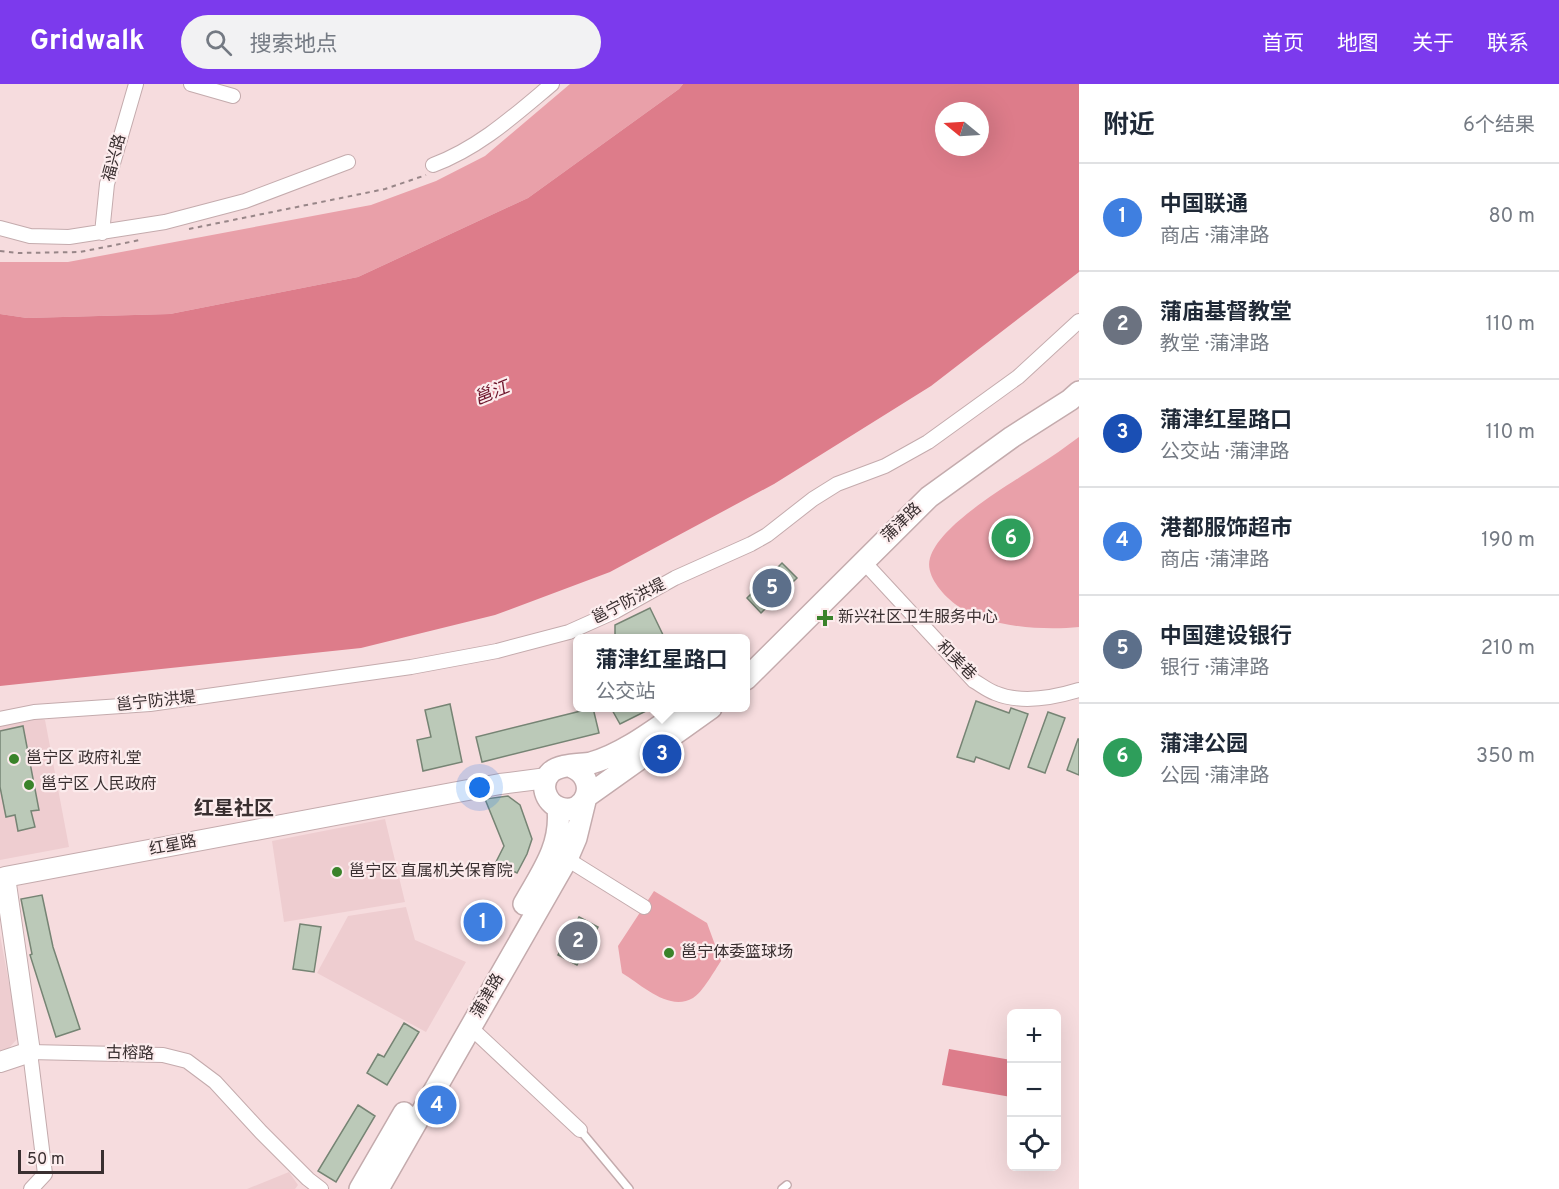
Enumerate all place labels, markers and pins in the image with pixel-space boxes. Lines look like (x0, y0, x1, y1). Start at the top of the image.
pin: 6 (992, 516, 1030, 560)
pin: 5 (752, 566, 792, 610)
place label: 新兴社区卫生服务中心 (838, 608, 998, 628)
marker: 新兴社区卫生服务中心 (816, 609, 834, 627)
pin: 3 (642, 732, 682, 776)
place label: 邕宁区 政府礼堂 (26, 749, 142, 769)
marker: 邕宁区 政府礼堂 (7, 752, 21, 766)
place label: 邕宁区 人民政府 (41, 775, 157, 795)
marker: 邕宁区 人民政府 (22, 778, 36, 792)
place label: 邕宁区 直属机关保育院 (349, 862, 513, 882)
marker: 邕宁区 直属机关保育院 (330, 865, 344, 879)
pin: 1 (464, 900, 502, 944)
pin: 2 (558, 918, 598, 964)
place label: 邕宁体委篮球场 (681, 943, 793, 963)
marker: 邕宁体委篮球场 (662, 946, 676, 960)
pin: 4 (418, 1082, 456, 1128)

